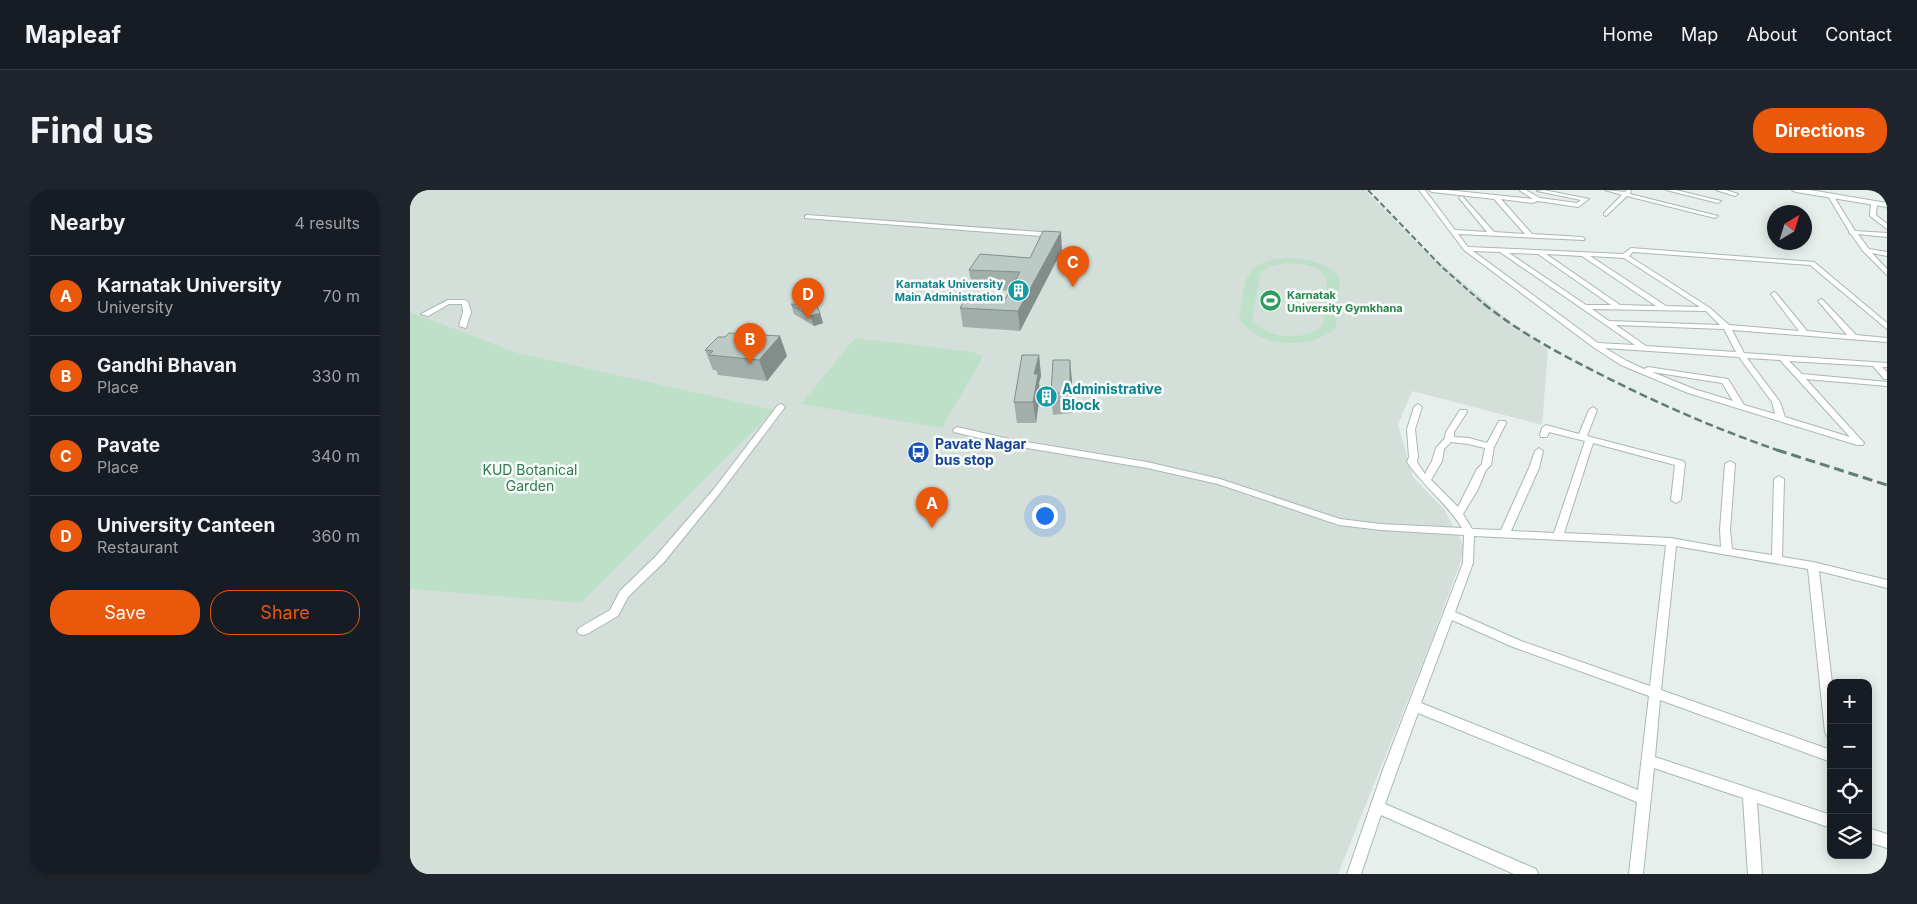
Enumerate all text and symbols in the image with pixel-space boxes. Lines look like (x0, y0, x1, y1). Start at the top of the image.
text: Mapleaf (25, 20, 121, 49)
text: Home (1603, 24, 1653, 45)
text: Map (1681, 24, 1718, 45)
text: About (1746, 24, 1797, 45)
text: Contact (1825, 24, 1892, 45)
button: Directions (1753, 108, 1887, 153)
text: Find us (30, 109, 154, 151)
north arrow (1767, 205, 1812, 250)
text: Nearby (50, 210, 125, 235)
text: 4 results (295, 213, 360, 233)
pin: C (1057, 246, 1089, 287)
text: Karnatak University (97, 274, 282, 297)
place label: Karnatak University Main Administration (895, 277, 1003, 304)
pin: D (792, 278, 824, 319)
building icon: Karnatak University Main Administration (1007, 278, 1031, 302)
text: A (60, 286, 72, 306)
text: 70 m (323, 286, 360, 306)
place label: Karnatak University Gymkhana (1287, 288, 1403, 315)
sports icon: Karnatak University Gymkhana (1259, 289, 1283, 313)
text: University (97, 297, 173, 317)
pin: B (734, 323, 766, 364)
text: Gandhi Bhavan (97, 354, 237, 377)
text: B (61, 366, 71, 386)
text: 330 m (312, 366, 360, 386)
text: Place (97, 377, 139, 397)
place label: Administrative Block (1062, 380, 1162, 413)
building icon: Administrative Block (1034, 385, 1058, 409)
text: Pavate (97, 434, 160, 457)
place label: Pavate Nagar bus stop (935, 435, 1027, 468)
bus stop icon: Pavate Nagar bus stop (907, 440, 931, 464)
text: C (60, 446, 72, 466)
text: 340 m (311, 446, 360, 466)
text: Place (97, 457, 139, 477)
park label: KUD Botanical Garden (483, 461, 577, 494)
pin: A (916, 487, 948, 528)
your location (1032, 503, 1058, 529)
text: University Canteen (97, 514, 275, 537)
text: D (60, 526, 72, 546)
text: 360 m (312, 526, 360, 546)
text: Restaurant (97, 537, 178, 557)
button: Save (50, 590, 200, 635)
button: Share (210, 590, 360, 635)
map controls (1827, 679, 1872, 859)
button: + (1827, 679, 1872, 724)
button: − (1827, 724, 1872, 769)
button: locate (1827, 769, 1872, 814)
button: layers (1827, 814, 1872, 859)

